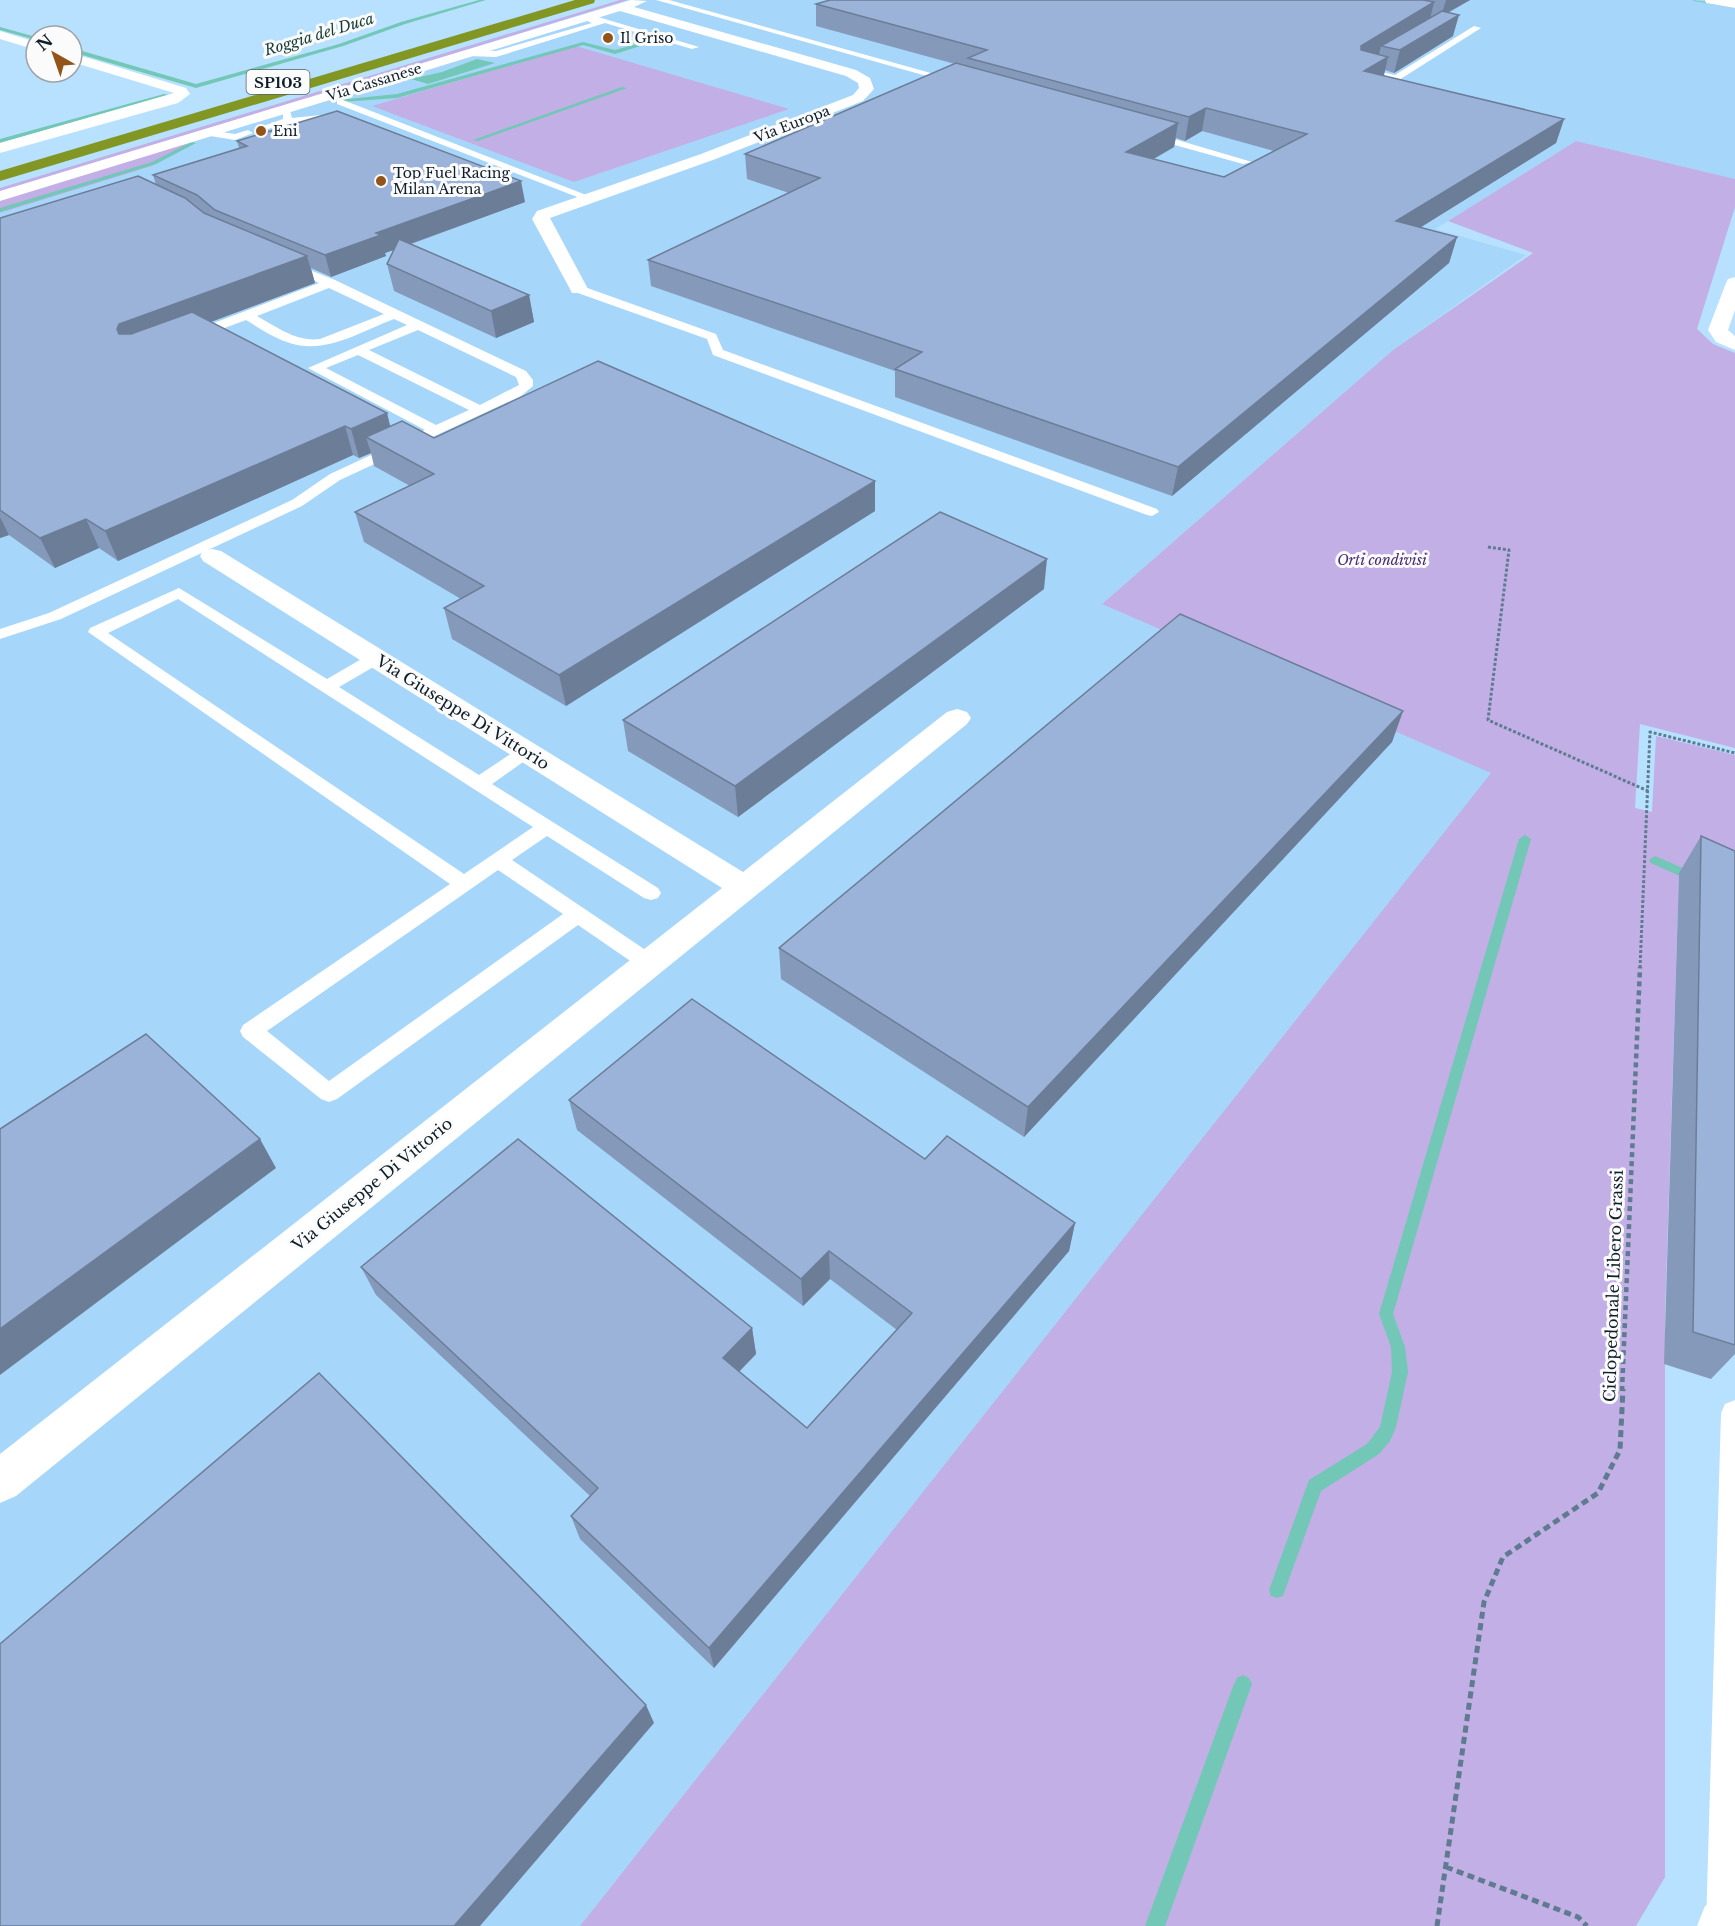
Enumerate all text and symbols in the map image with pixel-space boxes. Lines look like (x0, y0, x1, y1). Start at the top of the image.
water label: Roggia del Duca (261, 8, 376, 60)
north arrow (24, 24, 84, 84)
place label: Il Griso (620, 29, 674, 47)
text: N (32, 30, 57, 55)
marker: Il Griso (601, 31, 615, 45)
street label: Via Cassanese (323, 59, 424, 105)
road number: SP103 (246, 70, 310, 94)
street label: Via Europa (751, 101, 833, 147)
place label: Eni (273, 122, 298, 140)
marker: Eni (254, 124, 268, 138)
place label: Top Fuel Racing Milan Arena (393, 164, 510, 198)
marker: Top Fuel Racing Milan Arena (374, 174, 388, 188)
park label: Orti condivisi (1337, 551, 1427, 569)
street label: Via Giuseppe Di Vittorio (372, 650, 553, 774)
street label: Via Giuseppe Di Vittorio (287, 1113, 456, 1256)
street label: Ciclopedonale Libero Grassi (1599, 1169, 1627, 1402)

